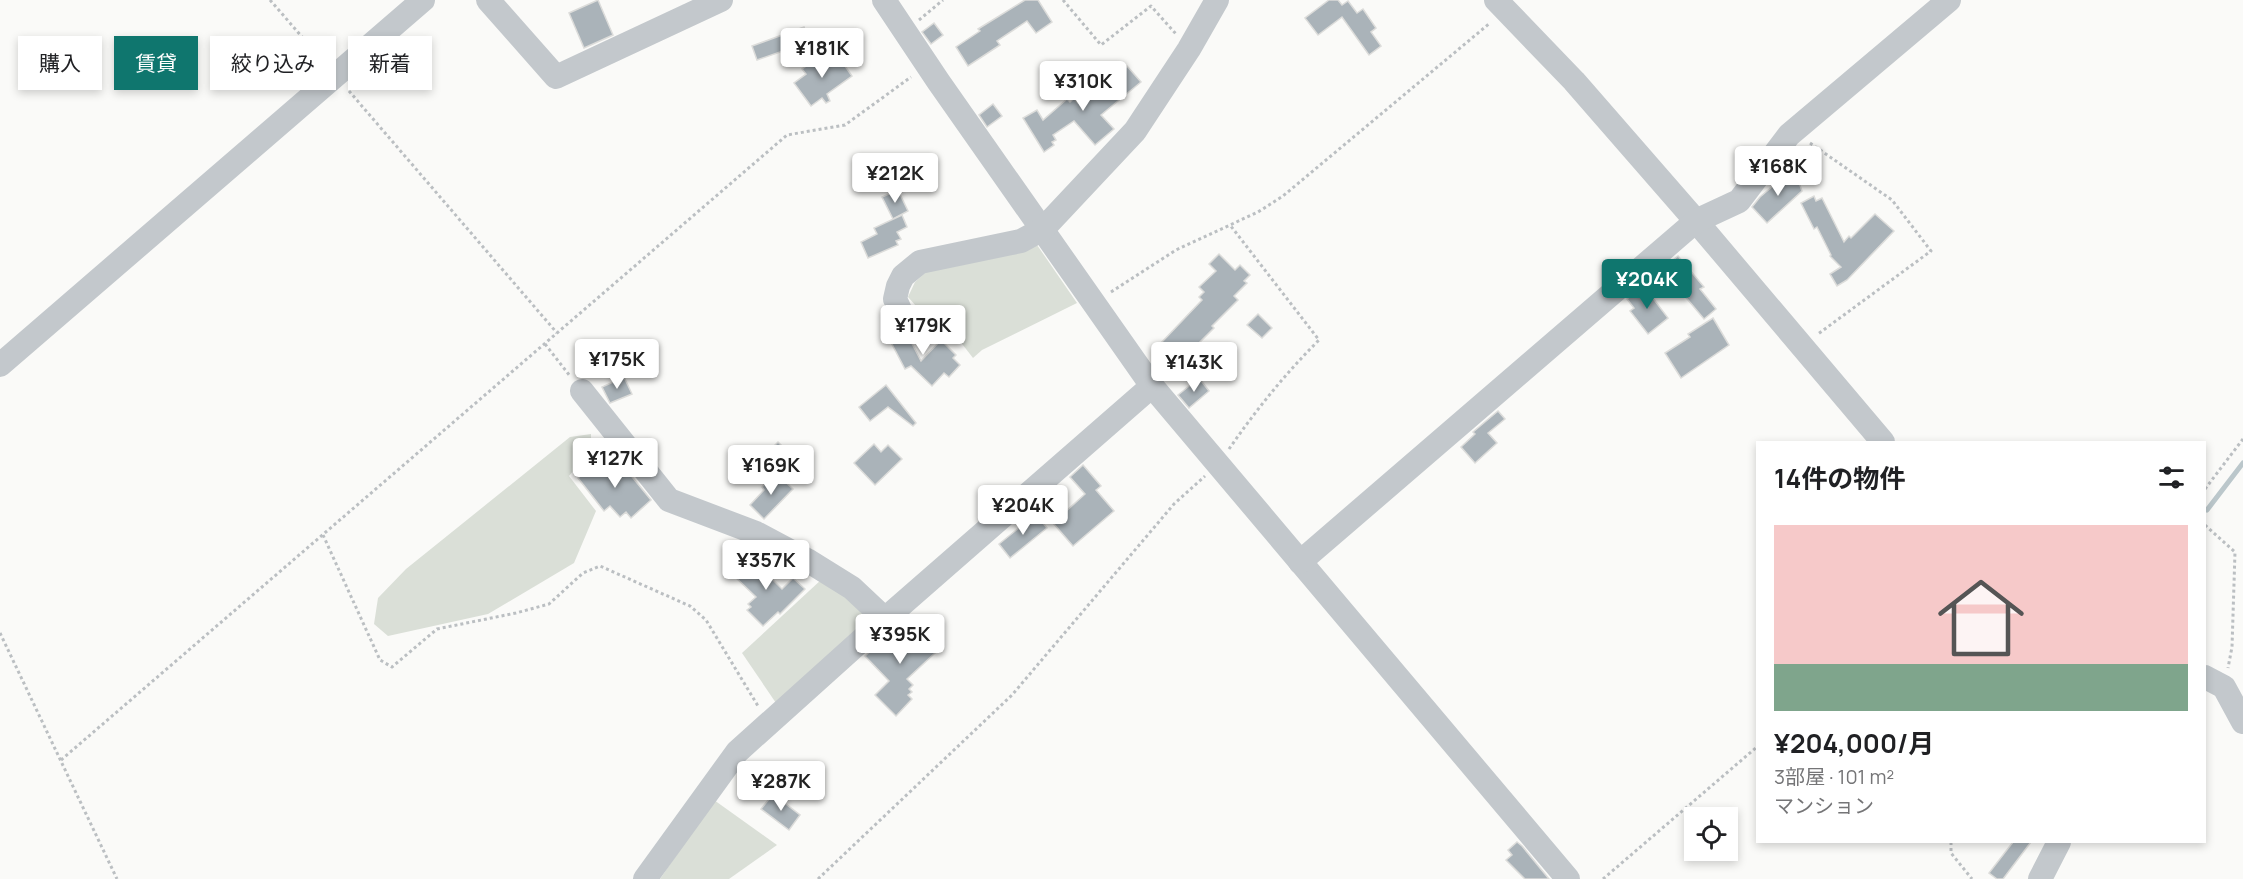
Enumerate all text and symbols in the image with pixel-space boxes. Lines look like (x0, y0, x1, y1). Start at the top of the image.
pin: ¥181K (780, 28, 864, 79)
text: ¥181K (795, 34, 849, 61)
chip: 購入 (18, 36, 102, 90)
chip: 賃貸 (114, 36, 198, 90)
chip: 絞り込み (210, 36, 336, 90)
chip: 新着 (348, 36, 432, 90)
pin: ¥310K (1041, 61, 1125, 112)
text: ¥310K (1054, 67, 1112, 94)
pin: ¥168K (1736, 146, 1820, 197)
text: ¥168K (1749, 152, 1807, 179)
pin: ¥212K (853, 153, 937, 204)
text: ¥212K (866, 159, 924, 186)
pin: ¥204K (1605, 259, 1689, 310)
text: ¥204K (1616, 265, 1678, 292)
pin: ¥179K (881, 305, 965, 356)
text: ¥179K (894, 311, 952, 338)
pin: ¥175K (575, 339, 659, 390)
pin: ¥143K (1152, 342, 1236, 393)
text: ¥175K (589, 345, 645, 372)
text: ¥143K (1165, 348, 1223, 375)
pin: ¥127K (573, 438, 657, 489)
text: ¥127K (587, 444, 643, 471)
pin: ¥169K (729, 445, 813, 496)
text: ¥169K (742, 451, 800, 478)
text: 14件の物件 (1774, 460, 1905, 496)
icon: filters (2155, 461, 2188, 494)
pin: ¥204K (981, 485, 1065, 536)
text: ¥204K (992, 491, 1054, 518)
pin: ¥357K (724, 540, 808, 591)
text: ¥357K (736, 546, 796, 573)
icon: home (1927, 564, 2035, 672)
pin: ¥395K (858, 614, 942, 665)
text: ¥395K (870, 620, 930, 647)
text: ¥204,000/月 (1774, 725, 1934, 761)
pin: ¥287K (739, 761, 823, 812)
text: 3部屋 · 101 m² (1774, 763, 1894, 790)
text: ¥287K (751, 767, 811, 794)
text: マンション (1774, 792, 1874, 819)
map controls (1684, 807, 1738, 861)
button: locate (1684, 807, 1738, 861)

